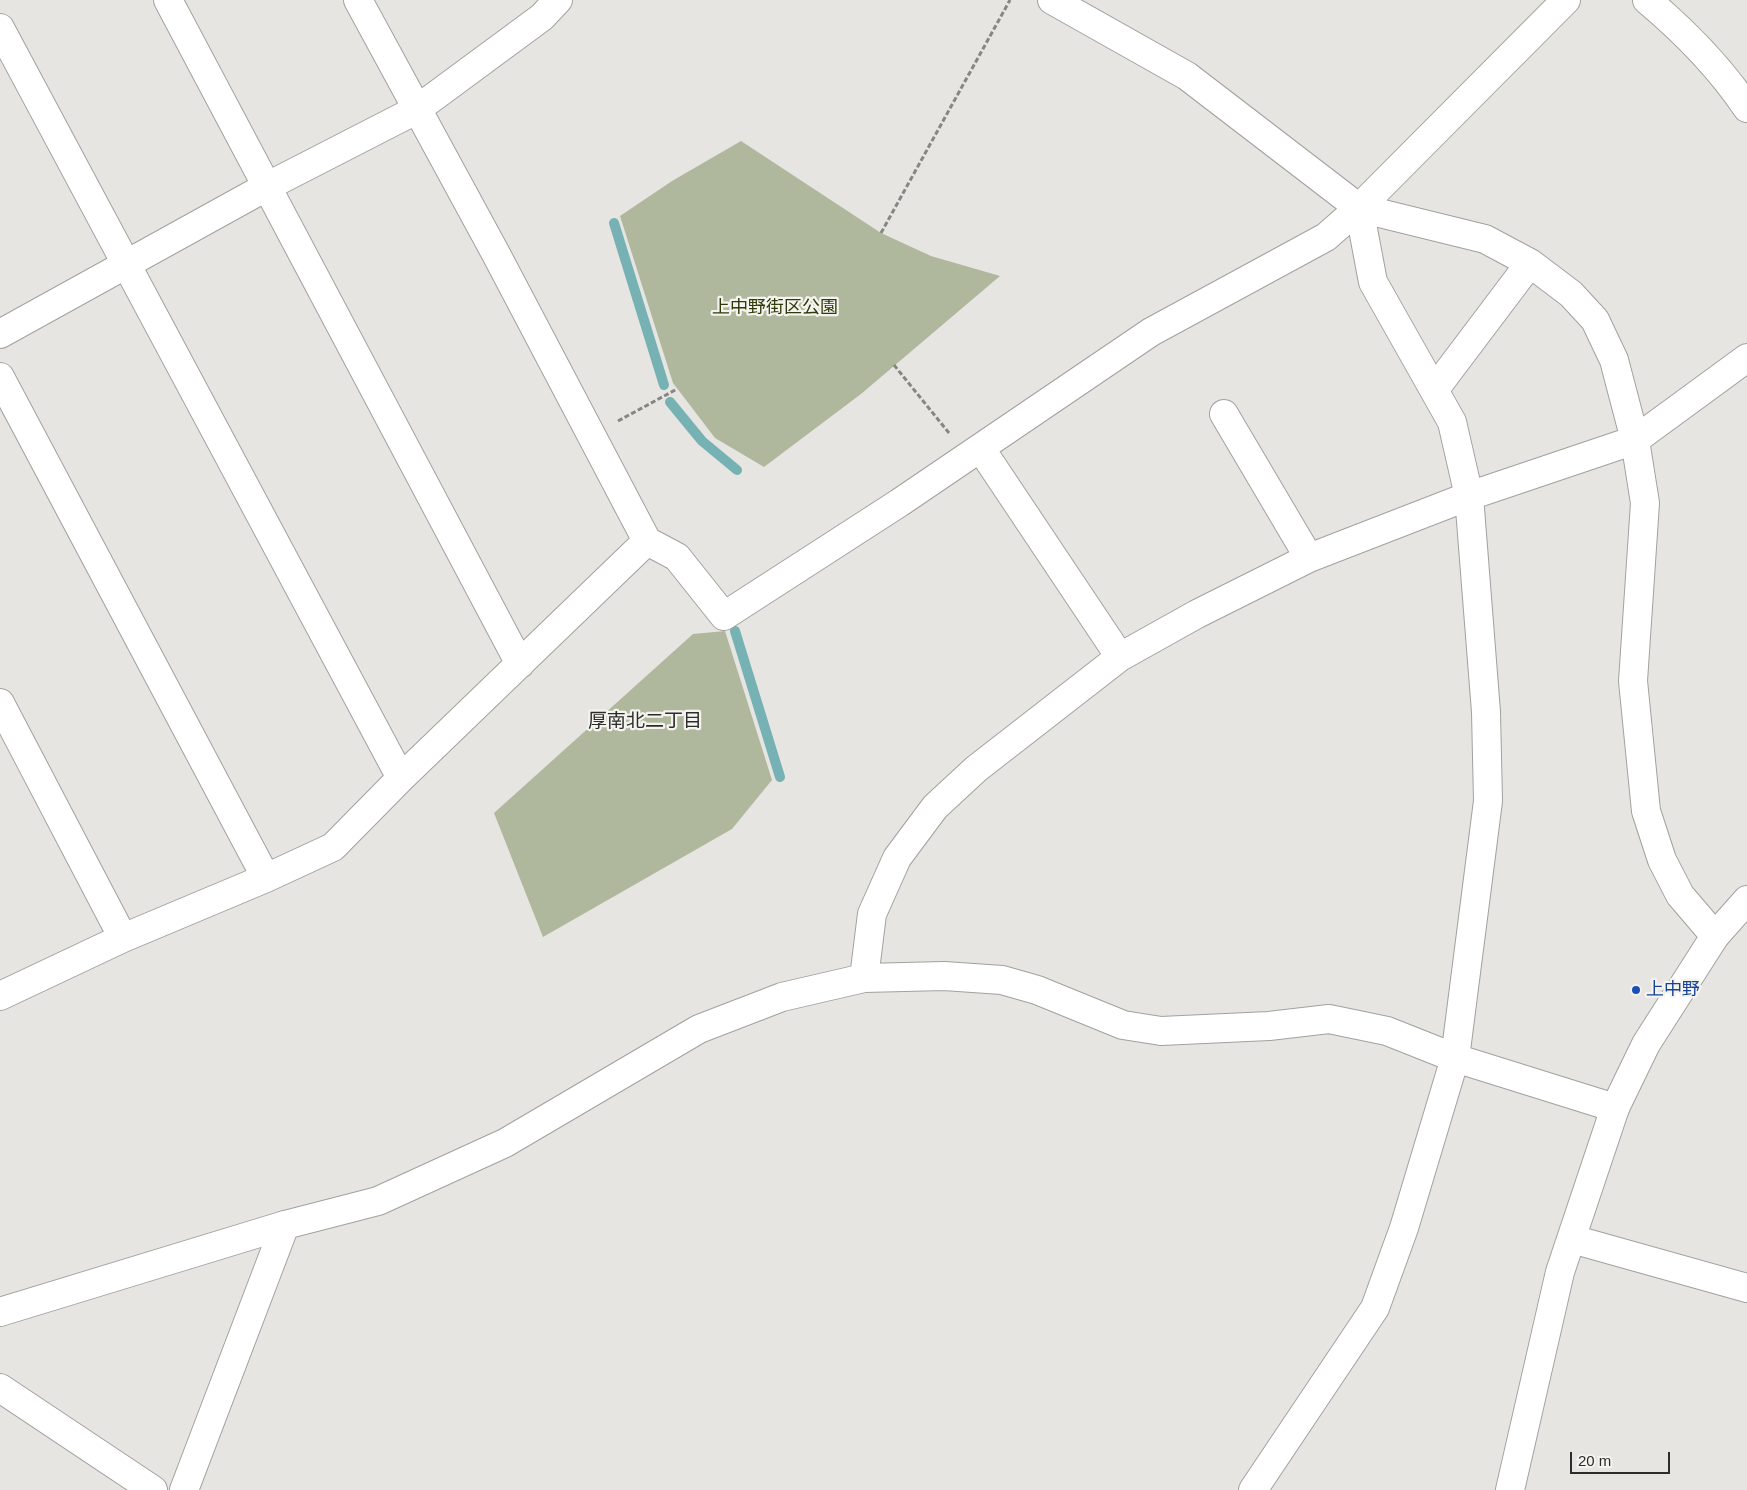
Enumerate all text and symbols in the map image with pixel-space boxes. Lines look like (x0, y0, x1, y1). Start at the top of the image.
park label: 上中野街区公園 (712, 297, 838, 319)
district label: 厚南北二丁目 (588, 711, 702, 733)
place label: 上中野 (1646, 979, 1700, 1001)
marker: 上中野 (1630, 984, 1642, 996)
scale bar (1572, 1442, 1672, 1474)
text: 20 m (1578, 1452, 1611, 1469)

